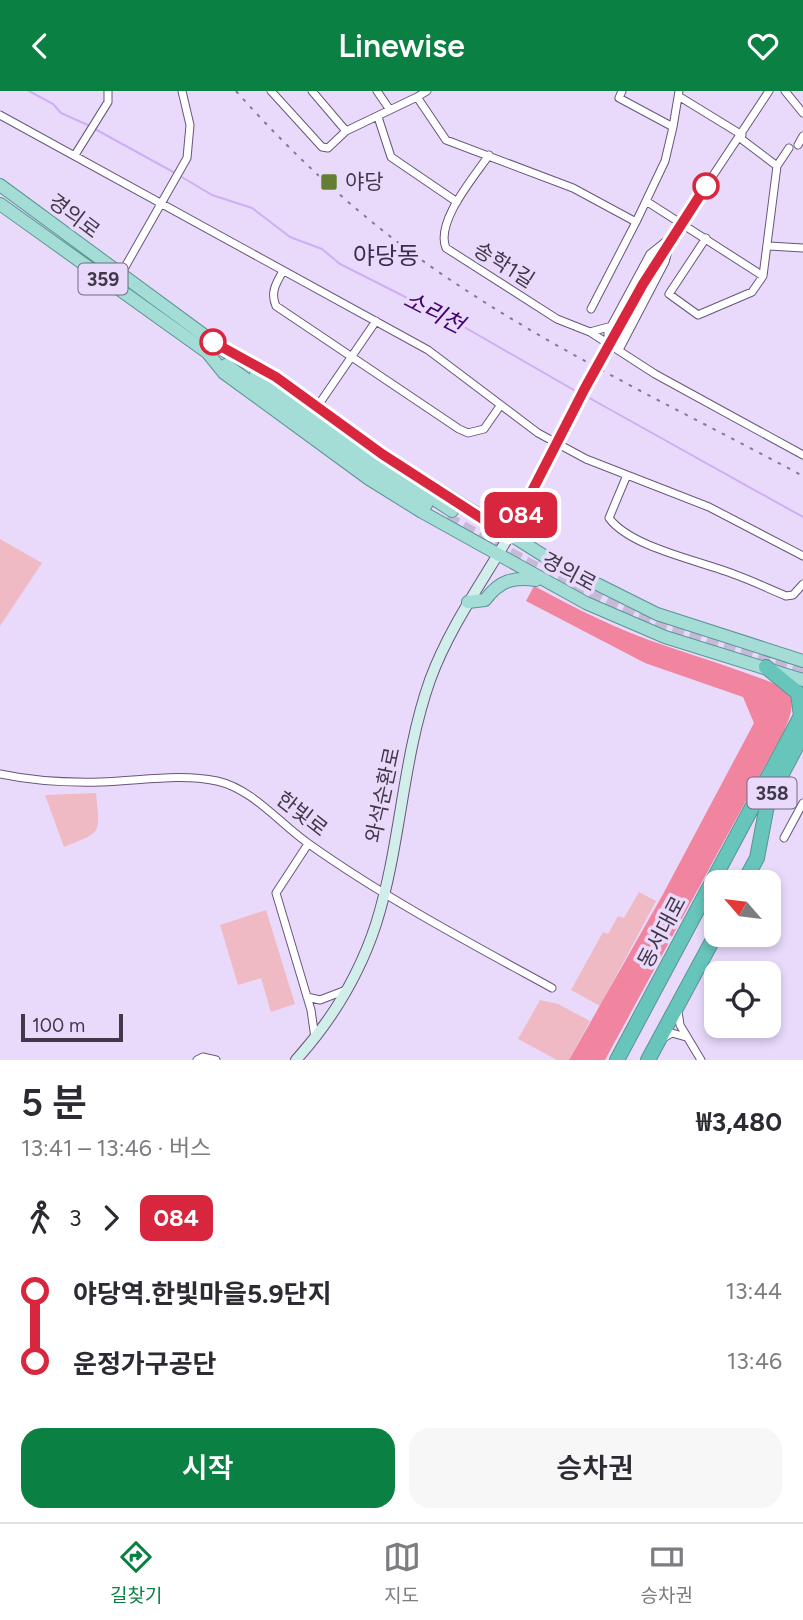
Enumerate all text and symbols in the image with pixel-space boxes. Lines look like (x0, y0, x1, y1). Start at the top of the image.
icon: back (21, 27, 59, 65)
text: Linewise (338, 27, 465, 65)
icon: heart (744, 27, 782, 65)
place label: 야당 (345, 169, 384, 194)
marker: 야당 (319, 172, 339, 192)
unlabelled marker (693, 173, 719, 199)
street label: 경의로 (44, 188, 105, 243)
street label: 송학1길 (469, 236, 539, 293)
district label: 야당동 (353, 241, 419, 270)
road number: 359 (78, 263, 128, 295)
water label: 소리천 (399, 285, 471, 340)
unlabelled marker (200, 329, 226, 355)
line badge: 084 (481, 492, 561, 538)
text: 084 (498, 500, 544, 529)
street label: 경의로 (538, 547, 601, 596)
street label: 와석순환로 (360, 745, 405, 845)
road number: 358 (748, 778, 796, 809)
street label: 한빛로 (272, 786, 333, 841)
north arrow (704, 870, 780, 947)
map controls (704, 870, 781, 1038)
street label: 동서대로 (632, 892, 691, 972)
button: locate (704, 961, 781, 1038)
scale bar (21, 1011, 122, 1043)
text: 100 m (32, 1014, 85, 1037)
text: 5 분 (21, 1080, 87, 1126)
text: ₩3,480 (696, 1106, 782, 1138)
text: 13:41 – 13:46 · 버스 (21, 1134, 211, 1162)
icon: walk (21, 1199, 59, 1237)
icon: forward (92, 1199, 130, 1237)
text: 084 (154, 1203, 199, 1232)
text: 3 (69, 1204, 82, 1232)
text: 13:44 (726, 1277, 782, 1305)
text: 야당역.한빛마을5.9단지 (73, 1278, 331, 1310)
text: 13:46 (727, 1347, 782, 1375)
text: 운정가구공단 (73, 1348, 217, 1380)
button: 시작 (21, 1428, 395, 1508)
button: 승차권 (409, 1428, 782, 1508)
tab: 길찾기 (110, 1538, 162, 1607)
tab: 지도 (383, 1538, 421, 1607)
tab: 승차권 (641, 1538, 693, 1607)

